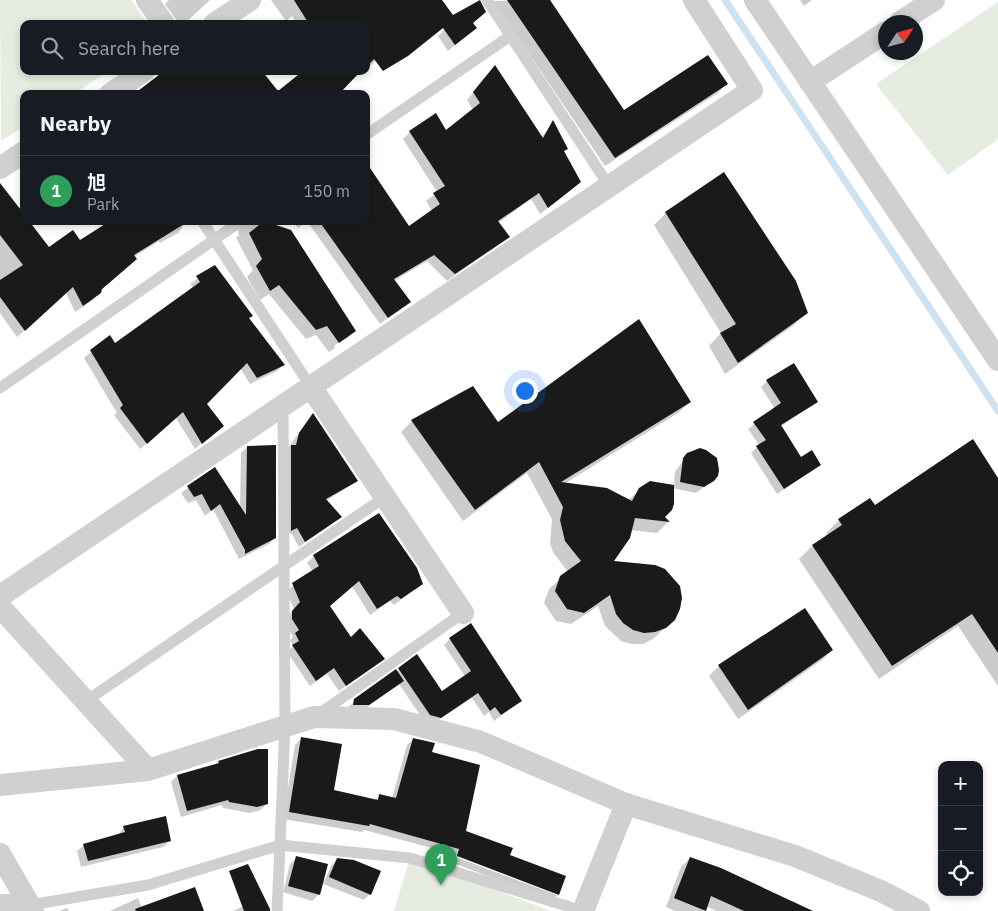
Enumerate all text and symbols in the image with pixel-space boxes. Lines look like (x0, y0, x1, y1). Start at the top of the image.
north arrow (878, 15, 923, 60)
search box (20, 20, 370, 75)
icon: search (38, 34, 66, 62)
text: Search here (78, 36, 180, 60)
text: Nearby (40, 109, 111, 137)
text: 旭 (87, 170, 106, 194)
text: 1 (51, 181, 61, 201)
text: 150 m (303, 181, 350, 201)
text: Park (87, 194, 119, 214)
your location (512, 378, 538, 404)
map controls (938, 761, 983, 896)
button: + (938, 761, 983, 806)
button: − (938, 806, 983, 851)
pin: 1 (425, 844, 457, 885)
button: locate (938, 851, 983, 896)

